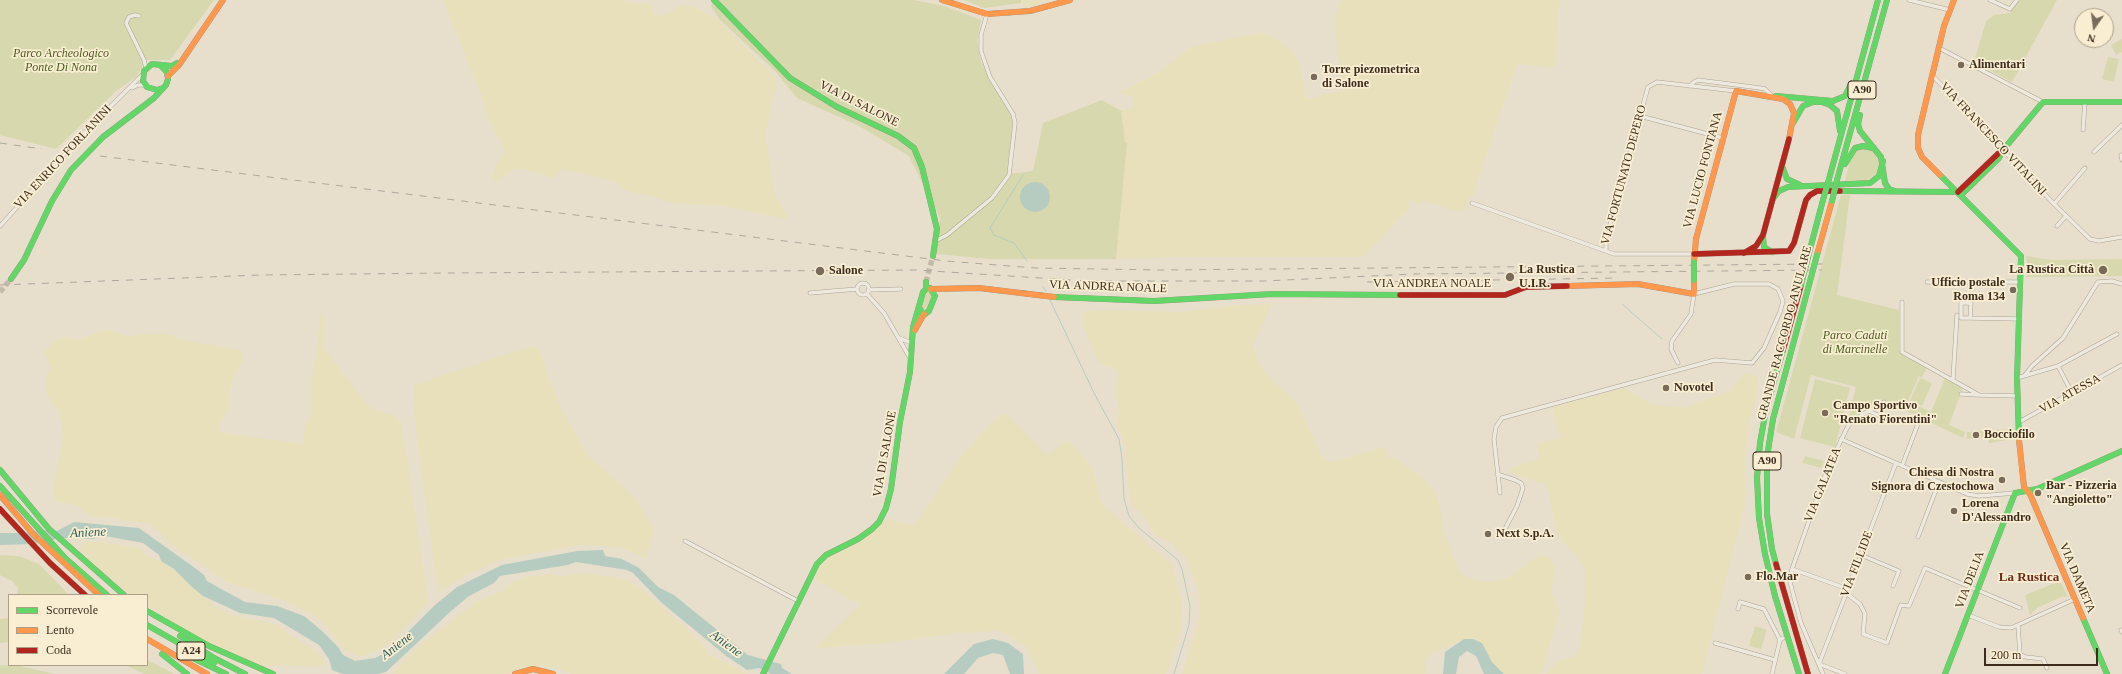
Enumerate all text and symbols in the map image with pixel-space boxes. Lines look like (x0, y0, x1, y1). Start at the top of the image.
north arrow (2074, 8, 2114, 48)
text: N (2086, 32, 2097, 45)
park label: Parco Archeologico Ponte Di Nona (13, 47, 109, 75)
place label: Alimentari (1969, 58, 2025, 72)
marker: Alimentari (1956, 60, 1966, 70)
place label: Torre piezometrica di Salone (1322, 63, 1420, 91)
marker: Torre piezometrica di Salone (1309, 72, 1319, 82)
street label: VIA DI SALONE (817, 78, 901, 130)
street label: VIA FRANCESCO VITALINI (1937, 79, 2049, 199)
road number: A90 (1848, 81, 1876, 99)
street label: VIA ENRICO FORLANINI (11, 102, 115, 212)
street label: VIA FORTUNATO DEPERO (1598, 103, 1650, 247)
street label: VIA LUCIO FONTANA (1680, 110, 1726, 230)
street label: GRANDE RACCORDO ANULARE (1755, 244, 1815, 422)
place label: La Rustica U.I.R. (1519, 263, 1575, 291)
place label: La Rustica Città (2009, 263, 2094, 277)
place label: Salone (829, 264, 863, 278)
marker: La Rustica Città (2097, 264, 2109, 276)
marker: Salone (814, 265, 826, 277)
marker: La Rustica U.I.R. (1504, 271, 1516, 283)
place label: Ufficio postale Roma 134 (1931, 276, 2005, 304)
street label: VIA ANDREA NOALE (1373, 277, 1491, 291)
street label: VIA ANDREA NOALE (1049, 278, 1167, 296)
marker: Ufficio postale Roma 134 (2008, 285, 2018, 295)
park label: Parco Caduti di Marcinelle (1823, 329, 1887, 357)
street label: VIA ATESSA (2037, 371, 2103, 417)
place label: Novotel (1674, 381, 1713, 395)
marker: Novotel (1661, 383, 1671, 393)
place label: Campo Sportivo "Renato Fiorentini" (1833, 399, 1937, 427)
marker: Campo Sportivo "Renato Fiorentini" (1820, 408, 1830, 418)
street label: VIA DI SALONE (870, 410, 900, 498)
place label: Bocciofilo (1984, 428, 2035, 442)
marker: Bocciofilo (1971, 430, 1981, 440)
street label: VIA GALATEA (1801, 445, 1845, 525)
road number: A90 (1753, 452, 1781, 470)
place label: Chiesa di Nostra Signora di Czestochowa (1871, 466, 1994, 494)
marker: Chiesa di Nostra Signora di Czestochowa (1997, 475, 2007, 485)
place label: Bar - Pizzeria "Angioletto" (2046, 479, 2117, 507)
marker: Bar - Pizzeria "Angioletto" (2033, 488, 2043, 498)
place label: Lorena D'Alessandro (1962, 497, 2031, 525)
marker: Lorena D'Alessandro (1949, 506, 1959, 516)
water label: Aniene (70, 524, 106, 542)
place label: Next S.p.A. (1496, 527, 1554, 541)
marker: Next S.p.A. (1483, 529, 1493, 539)
street label: VIA FILLIDE (1838, 529, 1876, 599)
street label: VIA DAMETA (2056, 541, 2098, 615)
street label: VIA DELIA (1952, 549, 1988, 611)
place label: Flo.Mar (1756, 570, 1798, 584)
district label: La Rustica (1999, 570, 2059, 586)
marker: Flo.Mar (1743, 572, 1753, 582)
legend (8, 594, 148, 666)
text: Scorrevole (46, 603, 98, 617)
text: Lento (46, 623, 74, 637)
water label: Aniene (707, 627, 745, 661)
water label: Aniene (378, 629, 416, 663)
scale bar (1986, 640, 2100, 666)
road number: A24 (177, 642, 205, 660)
text: Coda (46, 643, 71, 657)
text: 200 m (1991, 648, 2021, 662)

